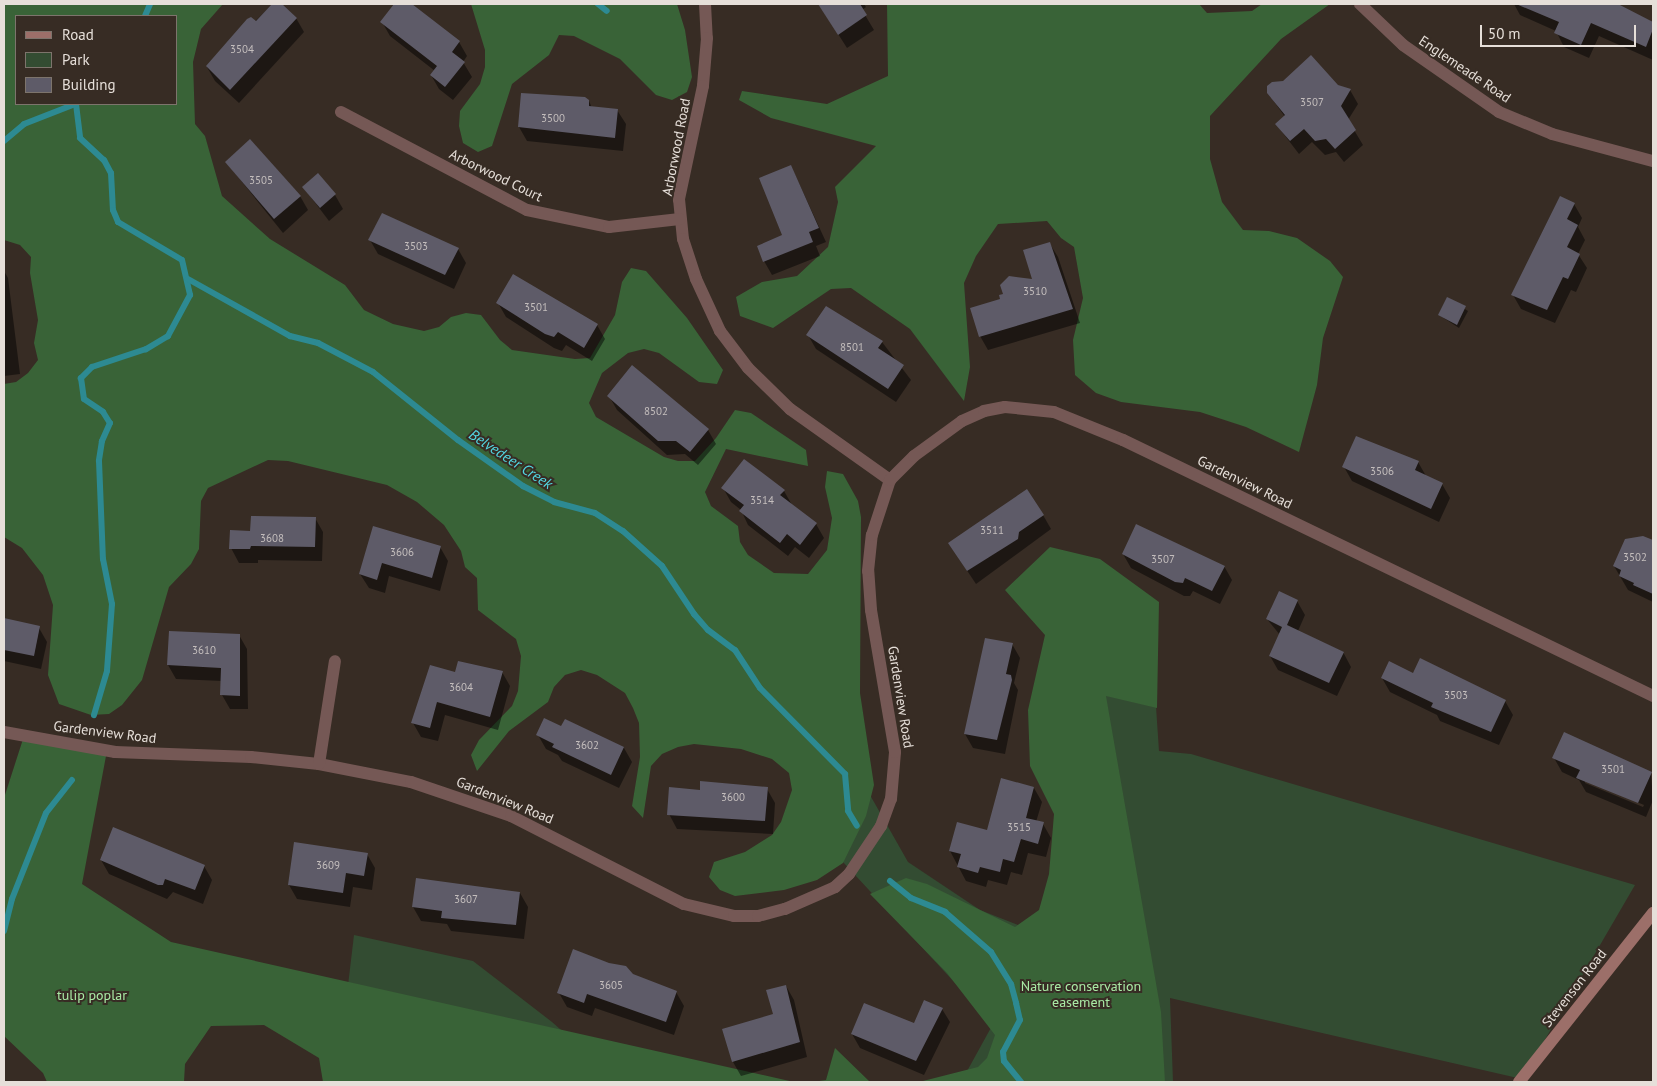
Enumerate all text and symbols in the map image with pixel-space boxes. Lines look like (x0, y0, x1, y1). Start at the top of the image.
legend (15, 15, 178, 105)
scale bar (1482, 15, 1638, 47)
text: 50 m (1488, 24, 1521, 43)
text: Road (62, 25, 94, 44)
street label: Englemeade Road (1416, 32, 1514, 106)
house number: 3504 (230, 42, 254, 56)
text: Park (62, 50, 90, 69)
text: Building (62, 75, 116, 94)
house number: 3507 (1300, 95, 1324, 109)
street label: Arborwood Road (658, 97, 694, 197)
house number: 3500 (541, 111, 565, 125)
street label: Arborwood Court (447, 145, 545, 205)
house number: 3505 (249, 173, 273, 187)
house number: 3503 (404, 239, 428, 253)
house number: 3510 (1023, 284, 1047, 298)
house number: 3501 (524, 300, 548, 314)
house number: 8501 (840, 340, 864, 354)
house number: 8502 (644, 404, 668, 418)
water label: Belvedeer Creek (466, 425, 556, 493)
street label: Gardenview Road (1195, 452, 1295, 512)
house number: 3506 (1370, 464, 1394, 478)
house number: 3514 (750, 493, 774, 507)
house number: 3511 (980, 523, 1004, 537)
house number: 3608 (260, 531, 284, 545)
house number: 3606 (390, 545, 414, 559)
house number: 3502 (1623, 550, 1647, 564)
house number: 3507 (1151, 552, 1175, 566)
house number: 3610 (192, 643, 216, 657)
street label: Gardenview Road (885, 644, 917, 750)
house number: 3604 (449, 680, 473, 694)
house number: 3503 (1444, 688, 1468, 702)
street label: Gardenview Road (53, 717, 157, 747)
house number: 3602 (575, 738, 599, 752)
house number: 3501 (1601, 762, 1625, 776)
street label: Gardenview Road (454, 773, 556, 827)
house number: 3600 (721, 790, 745, 804)
house number: 3515 (1007, 820, 1031, 834)
house number: 3609 (316, 858, 340, 872)
house number: 3607 (454, 892, 478, 906)
street label: Stevenson Road (1538, 946, 1610, 1030)
house number: 3605 (599, 978, 623, 992)
park label: Nature conservation easement (1021, 978, 1141, 1010)
park label: tulip poplar (57, 987, 127, 1003)

